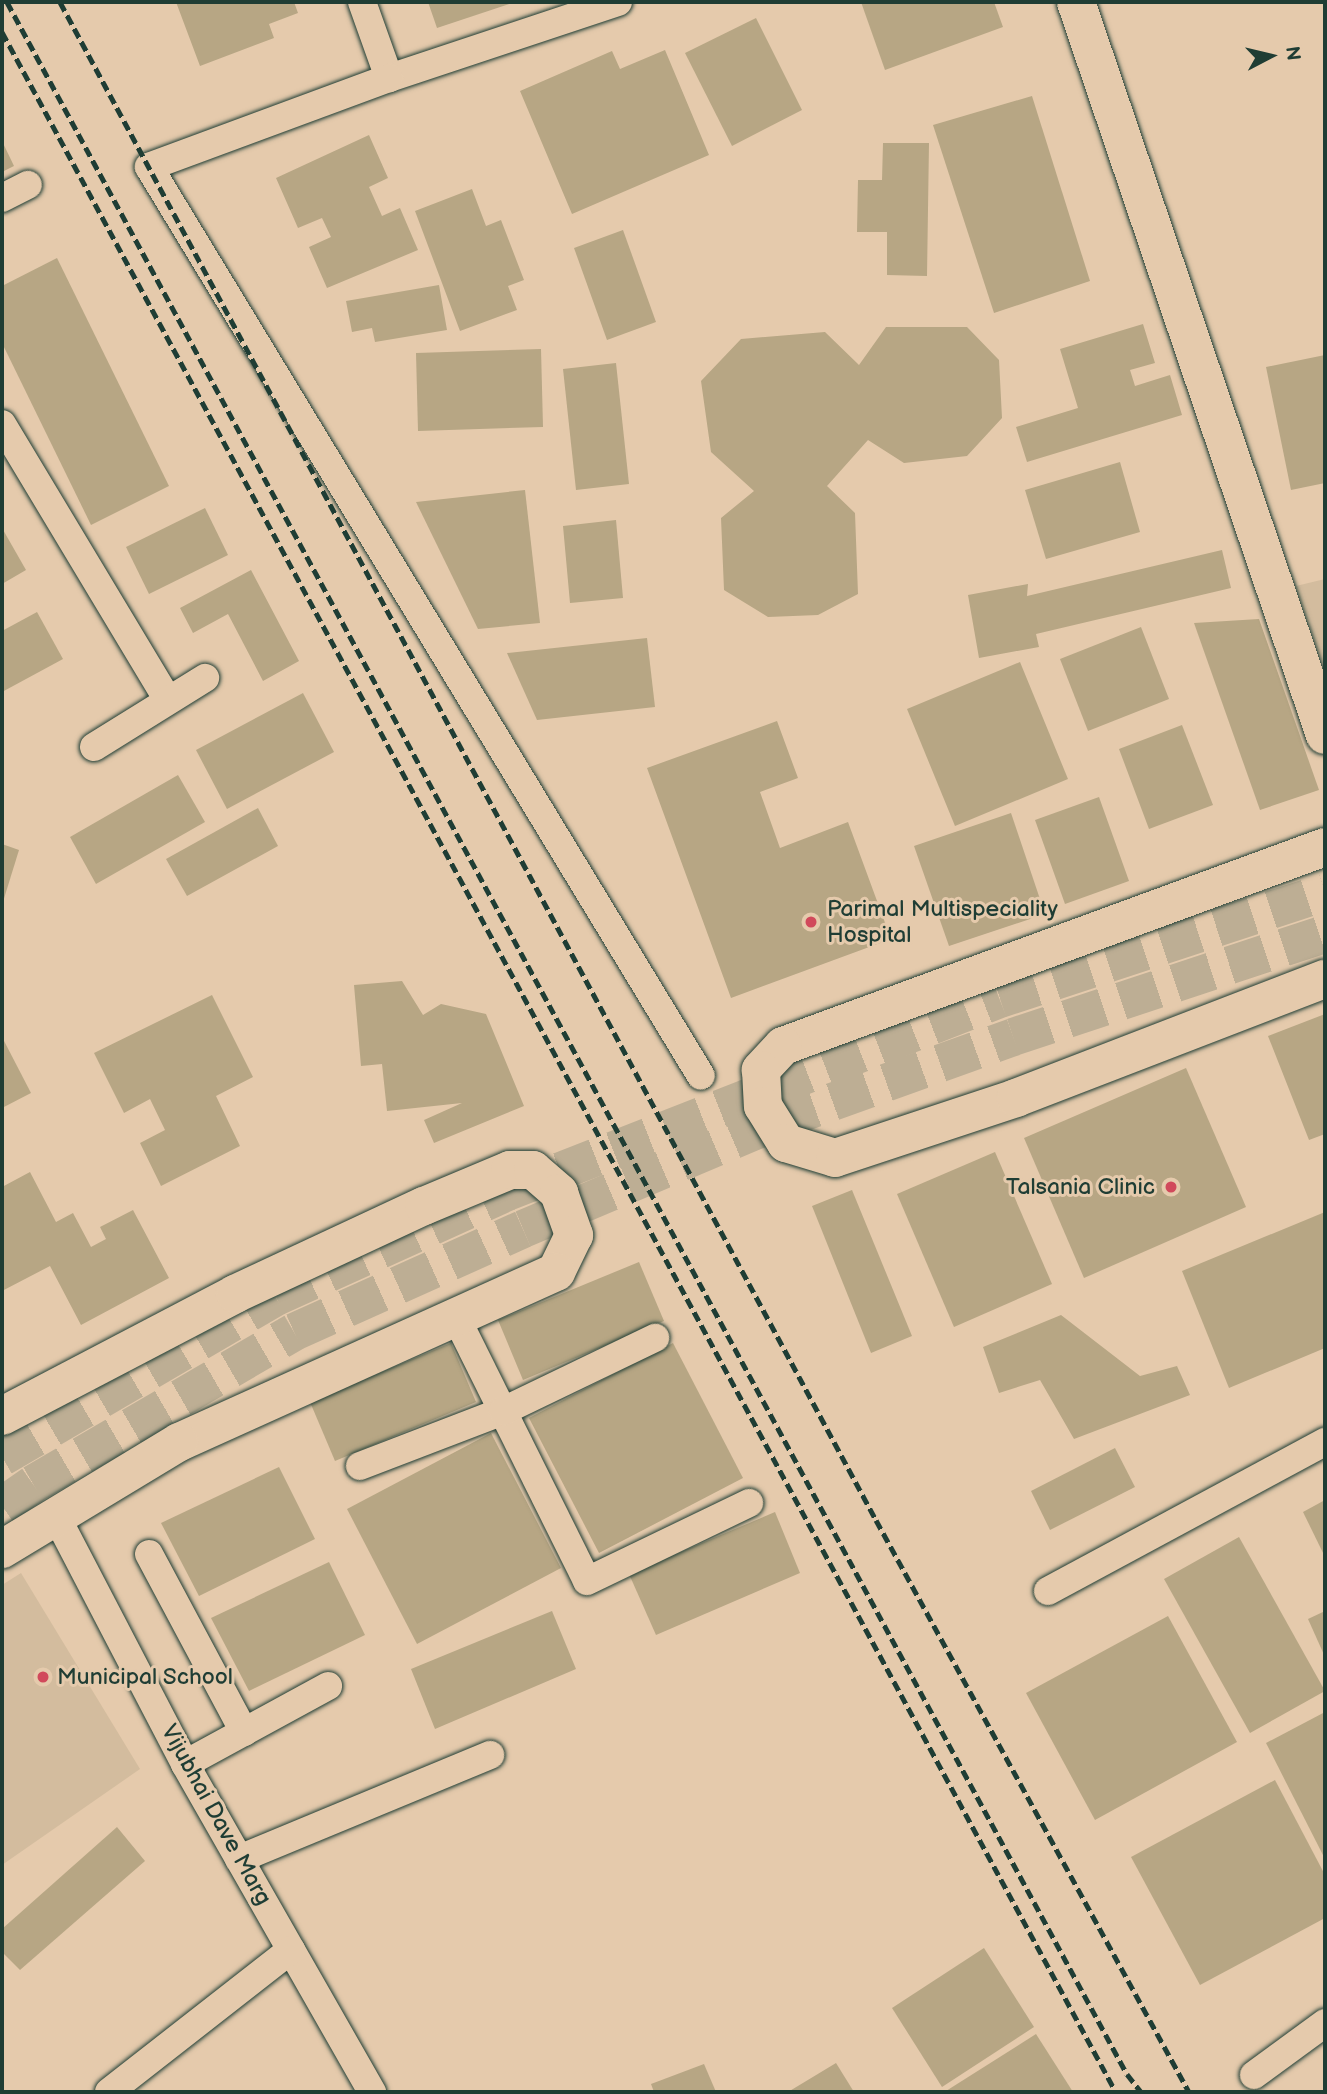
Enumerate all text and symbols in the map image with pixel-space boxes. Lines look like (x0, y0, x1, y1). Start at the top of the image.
north arrow (1236, 21, 1306, 91)
text: N (1280, 45, 1305, 62)
place label: Parimal Multispeciality Hospital (827, 895, 1058, 949)
marker: Parimal Multispeciality Hospital (801, 912, 821, 932)
place label: Talsania Clinic (1006, 1173, 1155, 1201)
marker: Talsania Clinic (1161, 1177, 1181, 1197)
place label: Municipal School (57, 1663, 233, 1691)
marker: Municipal School (35, 1669, 51, 1685)
street label: Vijubhai Dave Marg (155, 1720, 277, 1910)

